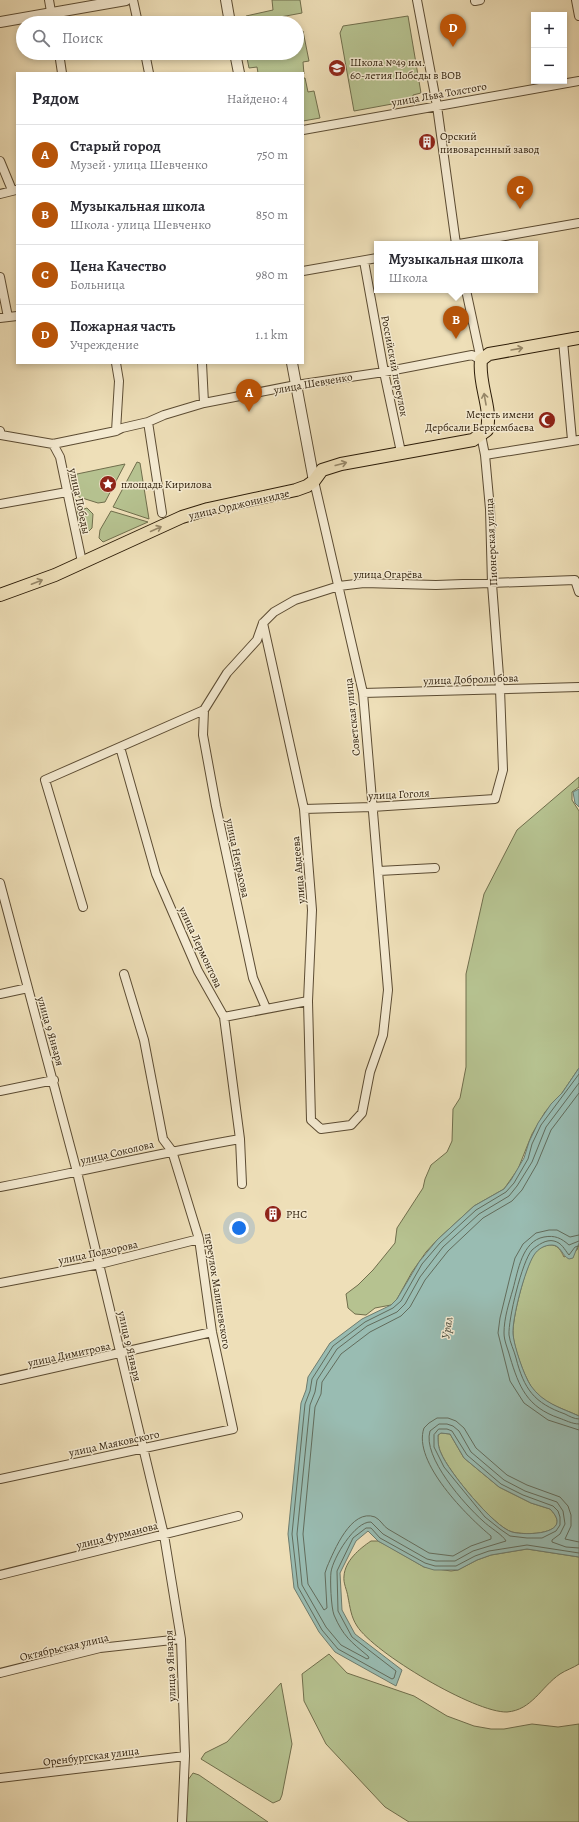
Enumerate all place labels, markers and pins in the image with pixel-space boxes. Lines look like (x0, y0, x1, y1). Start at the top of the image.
pin: D (440, 14, 466, 47)
place label: Школа №49 им. 60-летия Победы в ВОВ (350, 55, 461, 83)
school or university icon: Школа №49 им. 60-летия Победы в ВОВ (327, 58, 347, 78)
place label: Орский пивоваренный завод (440, 129, 540, 157)
building icon: Орский пивоваренный завод (417, 132, 437, 152)
pin: C (507, 176, 533, 209)
pin: B (443, 306, 469, 339)
pin: A (236, 379, 262, 412)
place label: Мечеть имени Дербсали Беркембаева (425, 407, 535, 435)
mosque icon: Мечеть имени Дербсали Беркембаева (537, 410, 557, 430)
place icon: площадь Кирилова (98, 474, 118, 494)
place label: площадь Кирилова (121, 477, 213, 492)
building icon: РНС (263, 1204, 283, 1224)
place label: РНС (286, 1207, 307, 1222)

